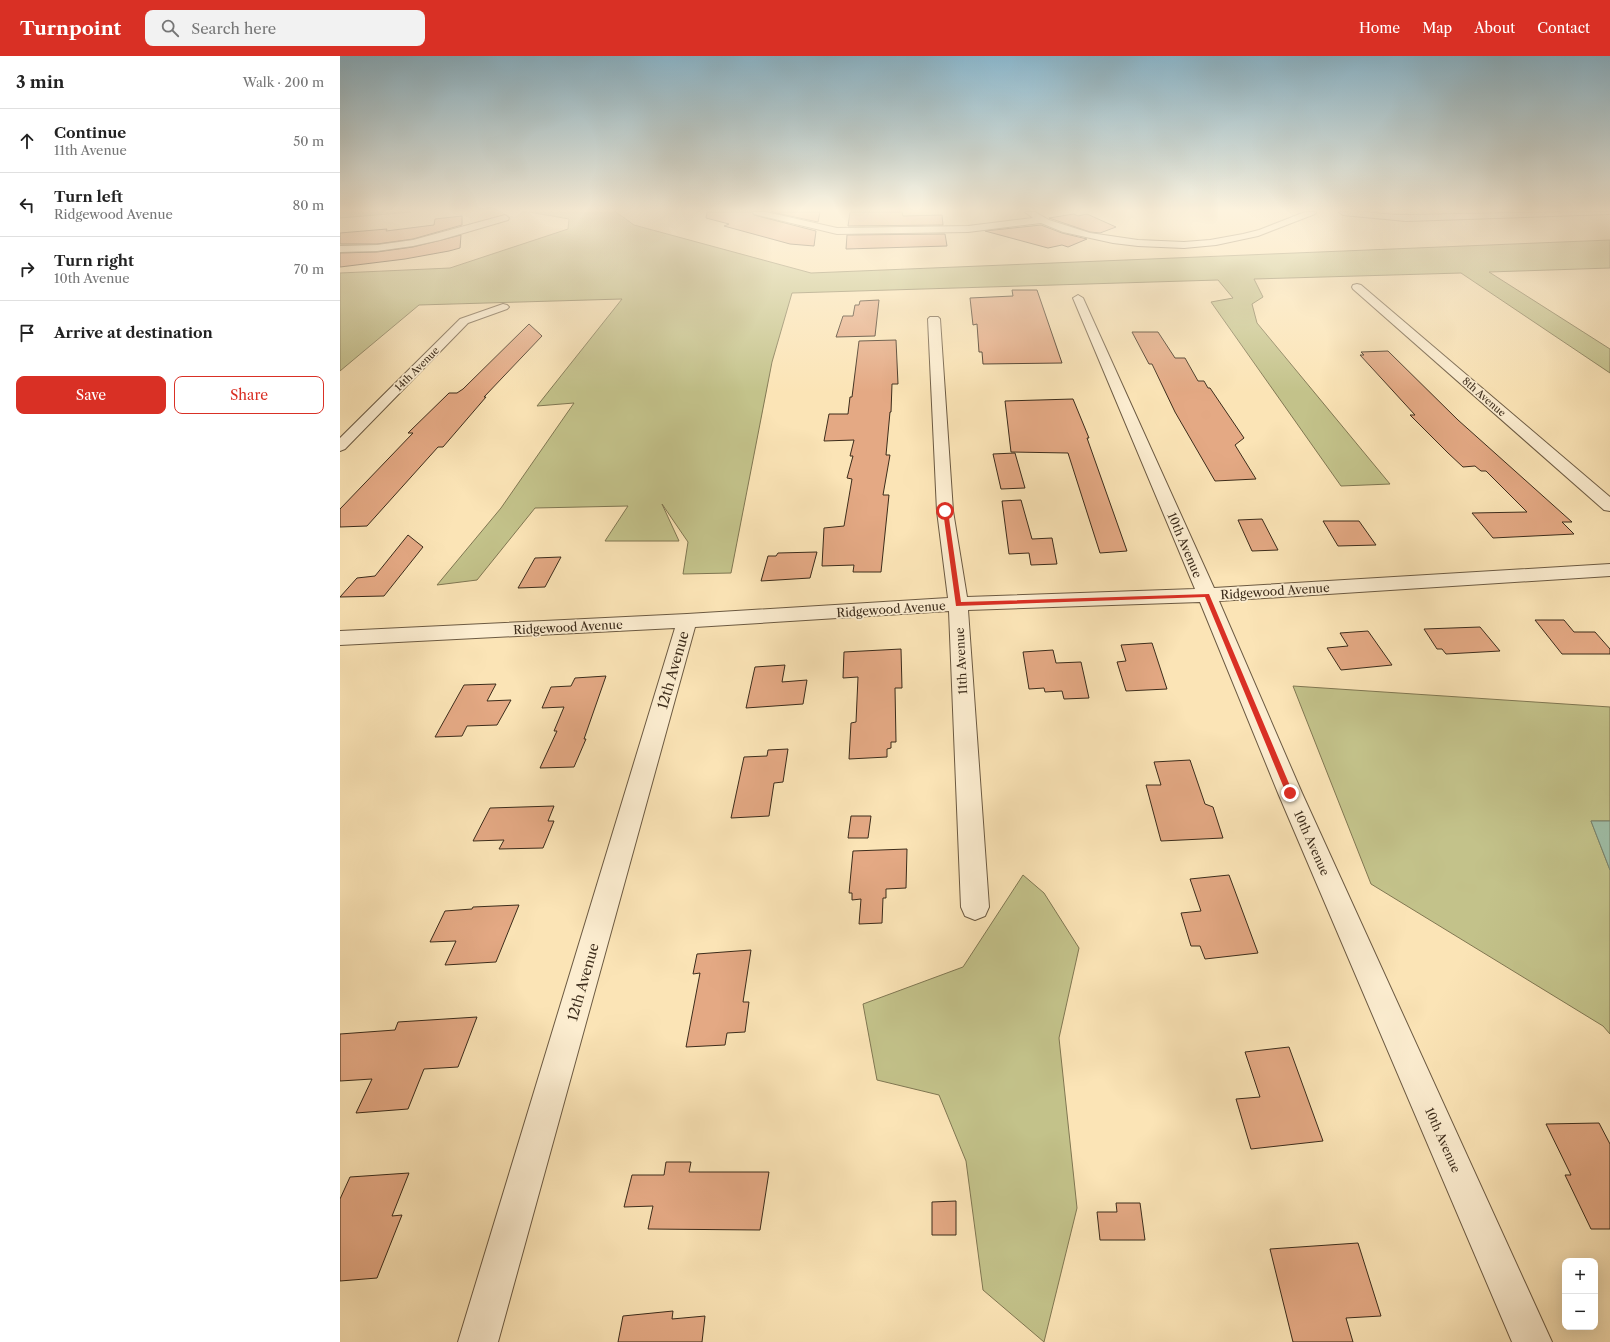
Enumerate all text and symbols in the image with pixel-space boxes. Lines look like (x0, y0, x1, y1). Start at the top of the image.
search box (145, 10, 425, 46)
text: Turnpoint (20, 17, 121, 40)
icon: search (159, 17, 181, 39)
text: Search here (191, 19, 276, 38)
text: Home (1359, 19, 1400, 37)
text: Map (1422, 19, 1452, 37)
text: About (1474, 19, 1515, 37)
text: Contact (1537, 19, 1590, 37)
text: 3 min (16, 72, 65, 92)
text: Walk · 200 m (243, 74, 324, 90)
text: Continue (54, 123, 126, 142)
icon: ahead (16, 130, 38, 152)
text: 50 m (293, 133, 324, 149)
text: 11th Avenue (54, 142, 127, 158)
text: Turn left (54, 187, 123, 206)
icon: left (16, 194, 38, 216)
text: 80 m (292, 197, 324, 213)
text: Ridgewood Avenue (54, 206, 173, 222)
text: Turn right (54, 251, 134, 270)
icon: right (16, 258, 38, 280)
text: 70 m (294, 261, 324, 277)
text: 10th Avenue (54, 270, 130, 286)
icon: arrive (16, 322, 38, 344)
text: Arrive at destination (54, 323, 213, 342)
street label: 14th Avenue (392, 344, 442, 394)
street label: 8th Avenue (1460, 375, 1509, 420)
button: Save (16, 376, 166, 414)
button: Share (174, 376, 324, 414)
route start (936, 502, 954, 520)
street label: 10th Avenue (1164, 510, 1206, 580)
street label: Ridgewood Avenue (1220, 580, 1330, 602)
street label: Ridgewood Avenue (836, 598, 946, 620)
street label: Ridgewood Avenue (513, 617, 623, 637)
street label: 11th Avenue (952, 627, 970, 695)
street label: 12th Avenue (653, 629, 693, 711)
route end (1281, 784, 1299, 802)
street label: 10th Avenue (1291, 808, 1333, 878)
street label: 12th Avenue (563, 941, 603, 1023)
street label: 10th Avenue (1422, 1105, 1464, 1175)
map controls (1562, 1258, 1598, 1330)
button: + (1562, 1258, 1598, 1294)
button: − (1562, 1294, 1598, 1330)

